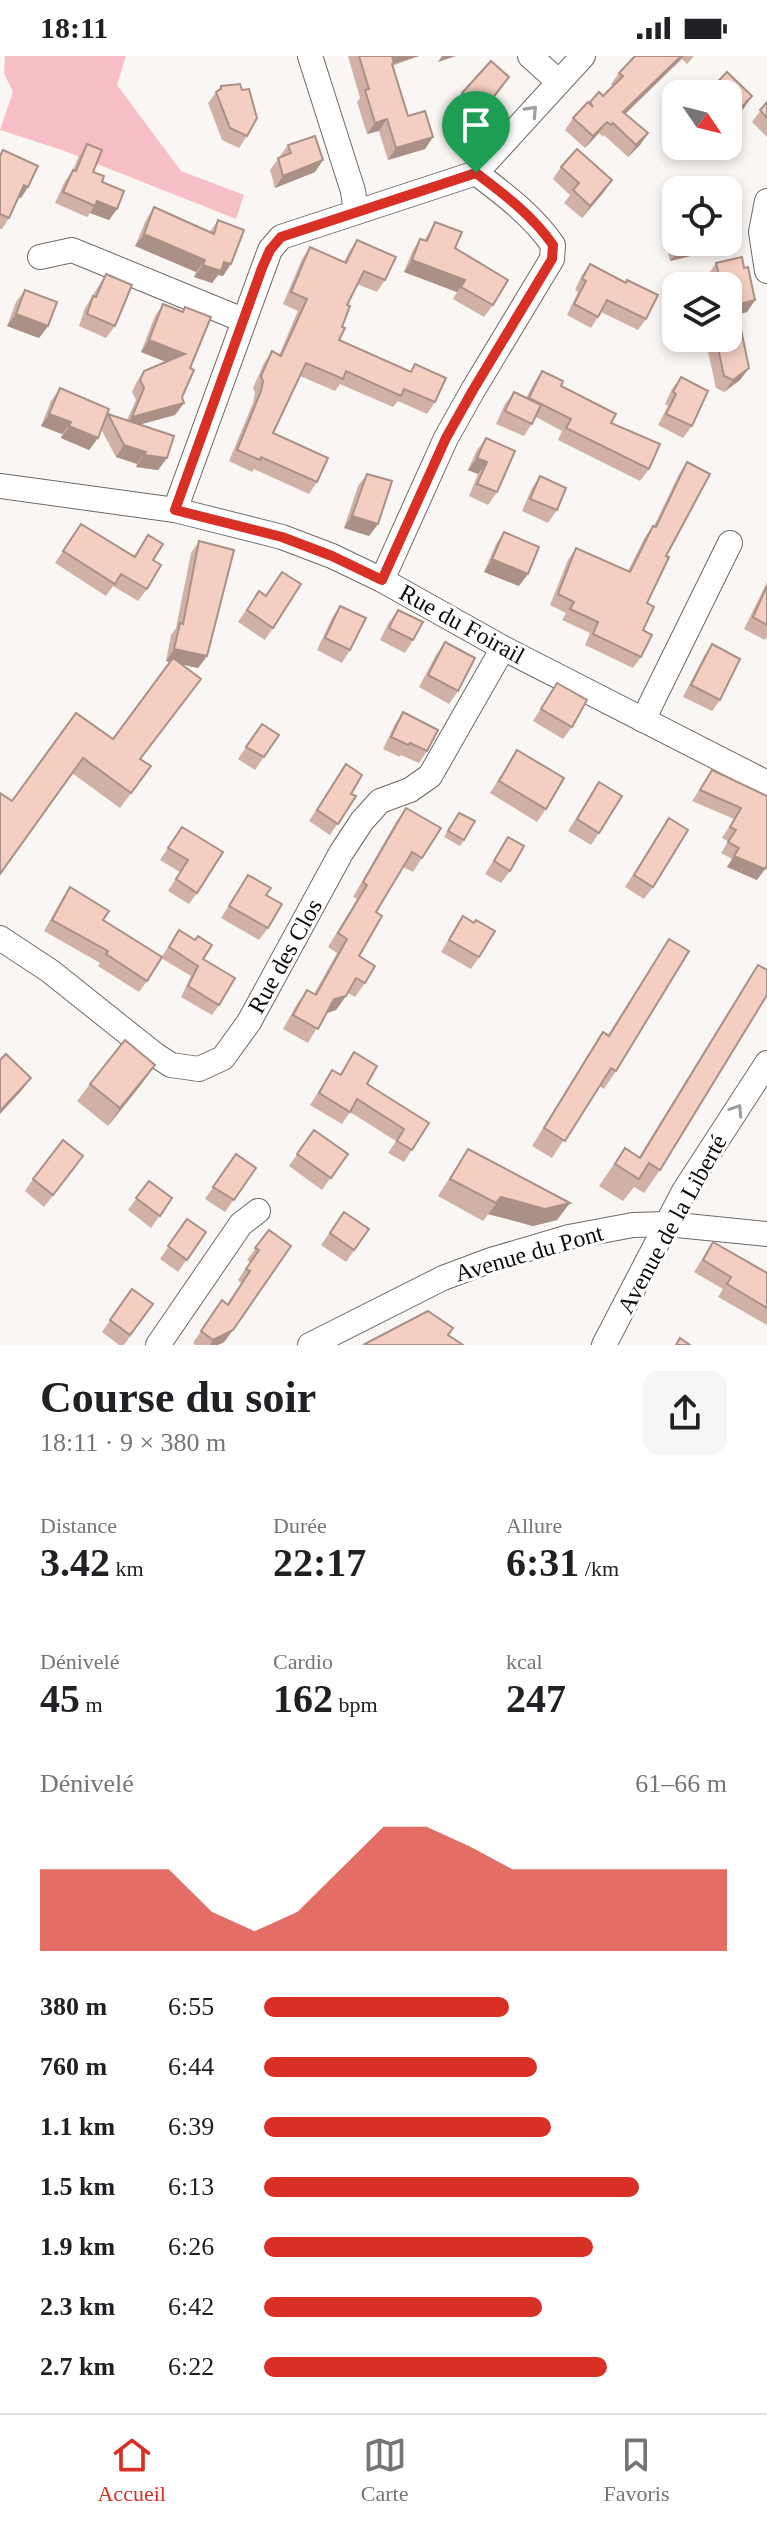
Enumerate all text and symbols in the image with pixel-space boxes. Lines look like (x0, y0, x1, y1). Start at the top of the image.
text: 18:11 (40, 11, 108, 44)
north arrow (662, 80, 742, 160)
map controls (662, 80, 742, 352)
pin (442, 91, 510, 173)
icon: arrive (454, 103, 498, 147)
one-way arrow (522, 106, 537, 120)
button: locate (662, 176, 742, 256)
button: layers (662, 272, 742, 352)
street label: Rue du Foirail (395, 579, 529, 669)
street label: Rue des Clos (243, 894, 327, 1018)
one-way arrow (727, 1104, 742, 1119)
street label: Avenue de la Liberté (612, 1130, 732, 1318)
street label: Avenue du Pont (452, 1219, 606, 1287)
button: share (643, 1371, 727, 1455)
text: Course du soir (40, 1373, 316, 1422)
text: 18:11 · 9 × 380 m (40, 1428, 226, 1457)
text: Distance (40, 1513, 117, 1538)
text: Durée (273, 1513, 327, 1538)
text: Allure (506, 1513, 562, 1538)
text: 3.42 (40, 1540, 110, 1585)
text: 22:17 (273, 1540, 366, 1585)
text: 6:31 (506, 1540, 579, 1585)
text: km (110, 1556, 144, 1581)
text: /km (579, 1556, 619, 1581)
text: Dénivelé (40, 1649, 119, 1674)
text: Cardio (273, 1649, 333, 1674)
text: kcal (506, 1649, 543, 1674)
text: 45 (40, 1676, 80, 1721)
text: 162 (273, 1676, 333, 1721)
text: 247 (506, 1676, 566, 1721)
text: m (80, 1692, 103, 1717)
text: bpm (333, 1692, 378, 1717)
text: Dénivelé (40, 1769, 134, 1798)
text: 61–66 m (635, 1769, 727, 1798)
text: 380 m (40, 1992, 107, 2021)
text: 6:55 (168, 1992, 214, 2021)
text: 760 m (40, 2052, 107, 2081)
text: 6:44 (168, 2052, 214, 2081)
text: 1.1 km (40, 2112, 115, 2141)
text: 6:39 (168, 2112, 214, 2141)
text: 1.5 km (40, 2172, 115, 2201)
text: 6:13 (168, 2172, 214, 2201)
text: 1.9 km (40, 2232, 115, 2261)
text: 6:26 (168, 2232, 214, 2261)
text: 2.3 km (40, 2292, 115, 2321)
text: 6:42 (168, 2292, 214, 2321)
text: 2.7 km (40, 2352, 115, 2381)
text: 6:22 (168, 2352, 214, 2381)
tab: Accueil (97, 2433, 166, 2507)
tab: Carte (361, 2433, 409, 2507)
tab: Favoris (603, 2433, 669, 2507)

